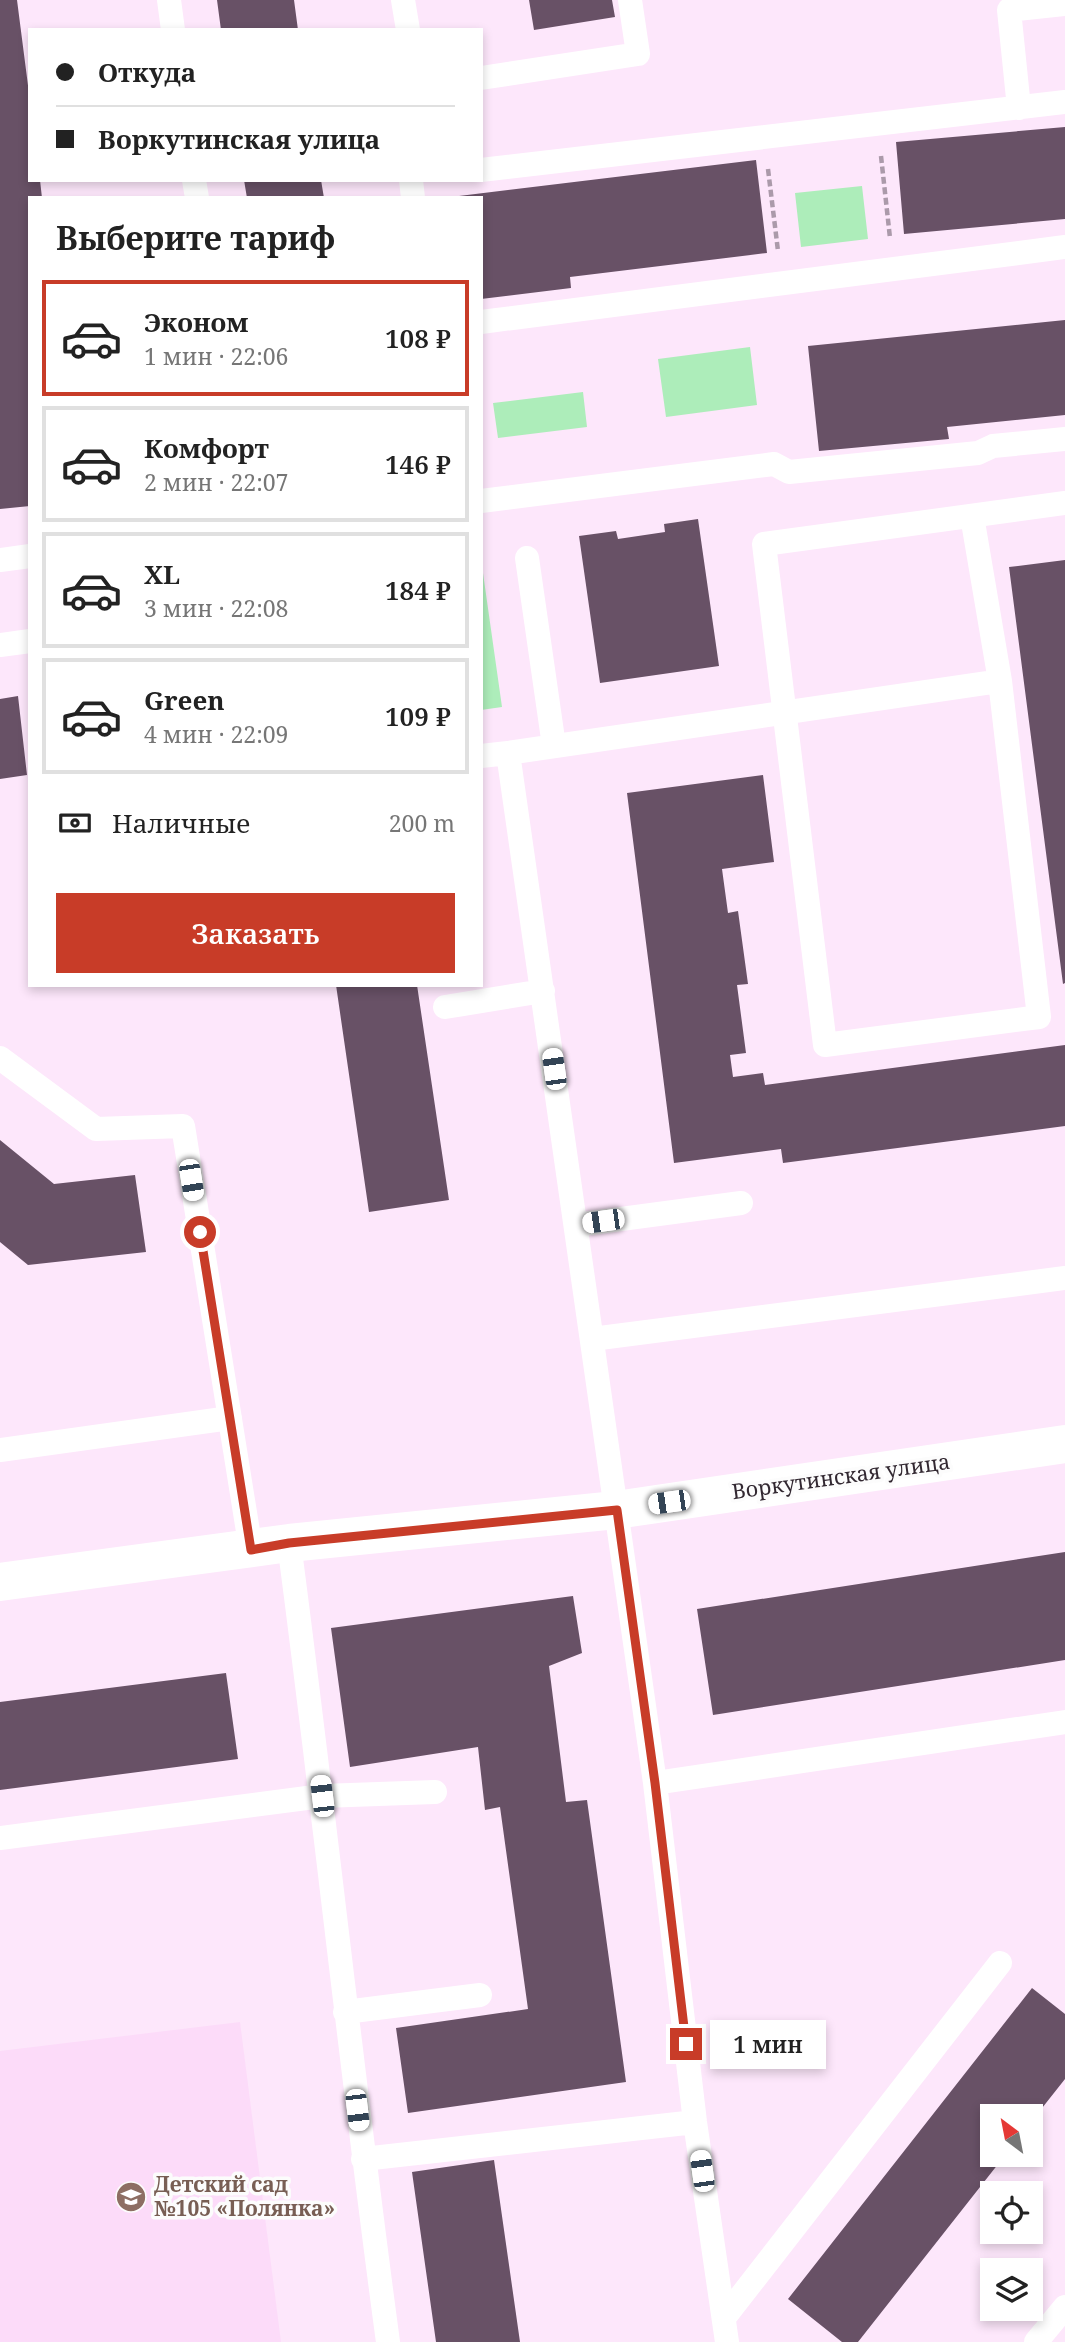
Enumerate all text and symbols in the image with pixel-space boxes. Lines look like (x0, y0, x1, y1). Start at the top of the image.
text: Откуда (98, 54, 196, 90)
text: Воркутинская улица (98, 121, 380, 157)
text: Выберите тариф (56, 216, 335, 259)
text: Эконом (144, 304, 248, 340)
icon: car (60, 307, 123, 370)
text: 108 ₽ (385, 320, 451, 356)
text: 1 мин · 22:06 (144, 340, 288, 372)
text: Комфорт (144, 430, 269, 466)
icon: car (60, 433, 123, 496)
text: 146 ₽ (385, 446, 451, 482)
text: 2 мин · 22:07 (144, 466, 288, 498)
text: XL (144, 556, 180, 592)
icon: car (60, 559, 123, 622)
text: 184 ₽ (385, 572, 451, 608)
text: 3 мин · 22:08 (144, 592, 288, 624)
text: Green (144, 682, 225, 718)
icon: car (60, 685, 123, 748)
text: 109 ₽ (385, 698, 451, 734)
text: 4 мин · 22:09 (144, 718, 288, 750)
icon: cash (56, 804, 94, 842)
text: Наличные (112, 805, 250, 841)
text: 200 m (389, 807, 455, 839)
button: Заказать (56, 893, 455, 973)
car (541, 1047, 568, 1091)
car (178, 1158, 205, 1202)
car (581, 1208, 626, 1234)
route start (184, 1216, 216, 1248)
street label: Воркутинская улица (730, 1447, 952, 1505)
car (647, 1489, 692, 1515)
car (310, 1774, 335, 1818)
callout: 1 мин (710, 2020, 826, 2068)
route end (670, 2028, 702, 2060)
text: 1 мин (733, 2028, 803, 2060)
car (345, 2088, 370, 2132)
north arrow (980, 2104, 1043, 2166)
map controls (980, 2104, 1043, 2321)
car (689, 2149, 716, 2193)
place label: Детский сад №105 «Полянка» (154, 2170, 335, 2222)
school or university icon: Детский сад №105 «Полянка» (114, 2180, 148, 2214)
button: locate (980, 2181, 1043, 2244)
button: layers (980, 2258, 1043, 2321)

